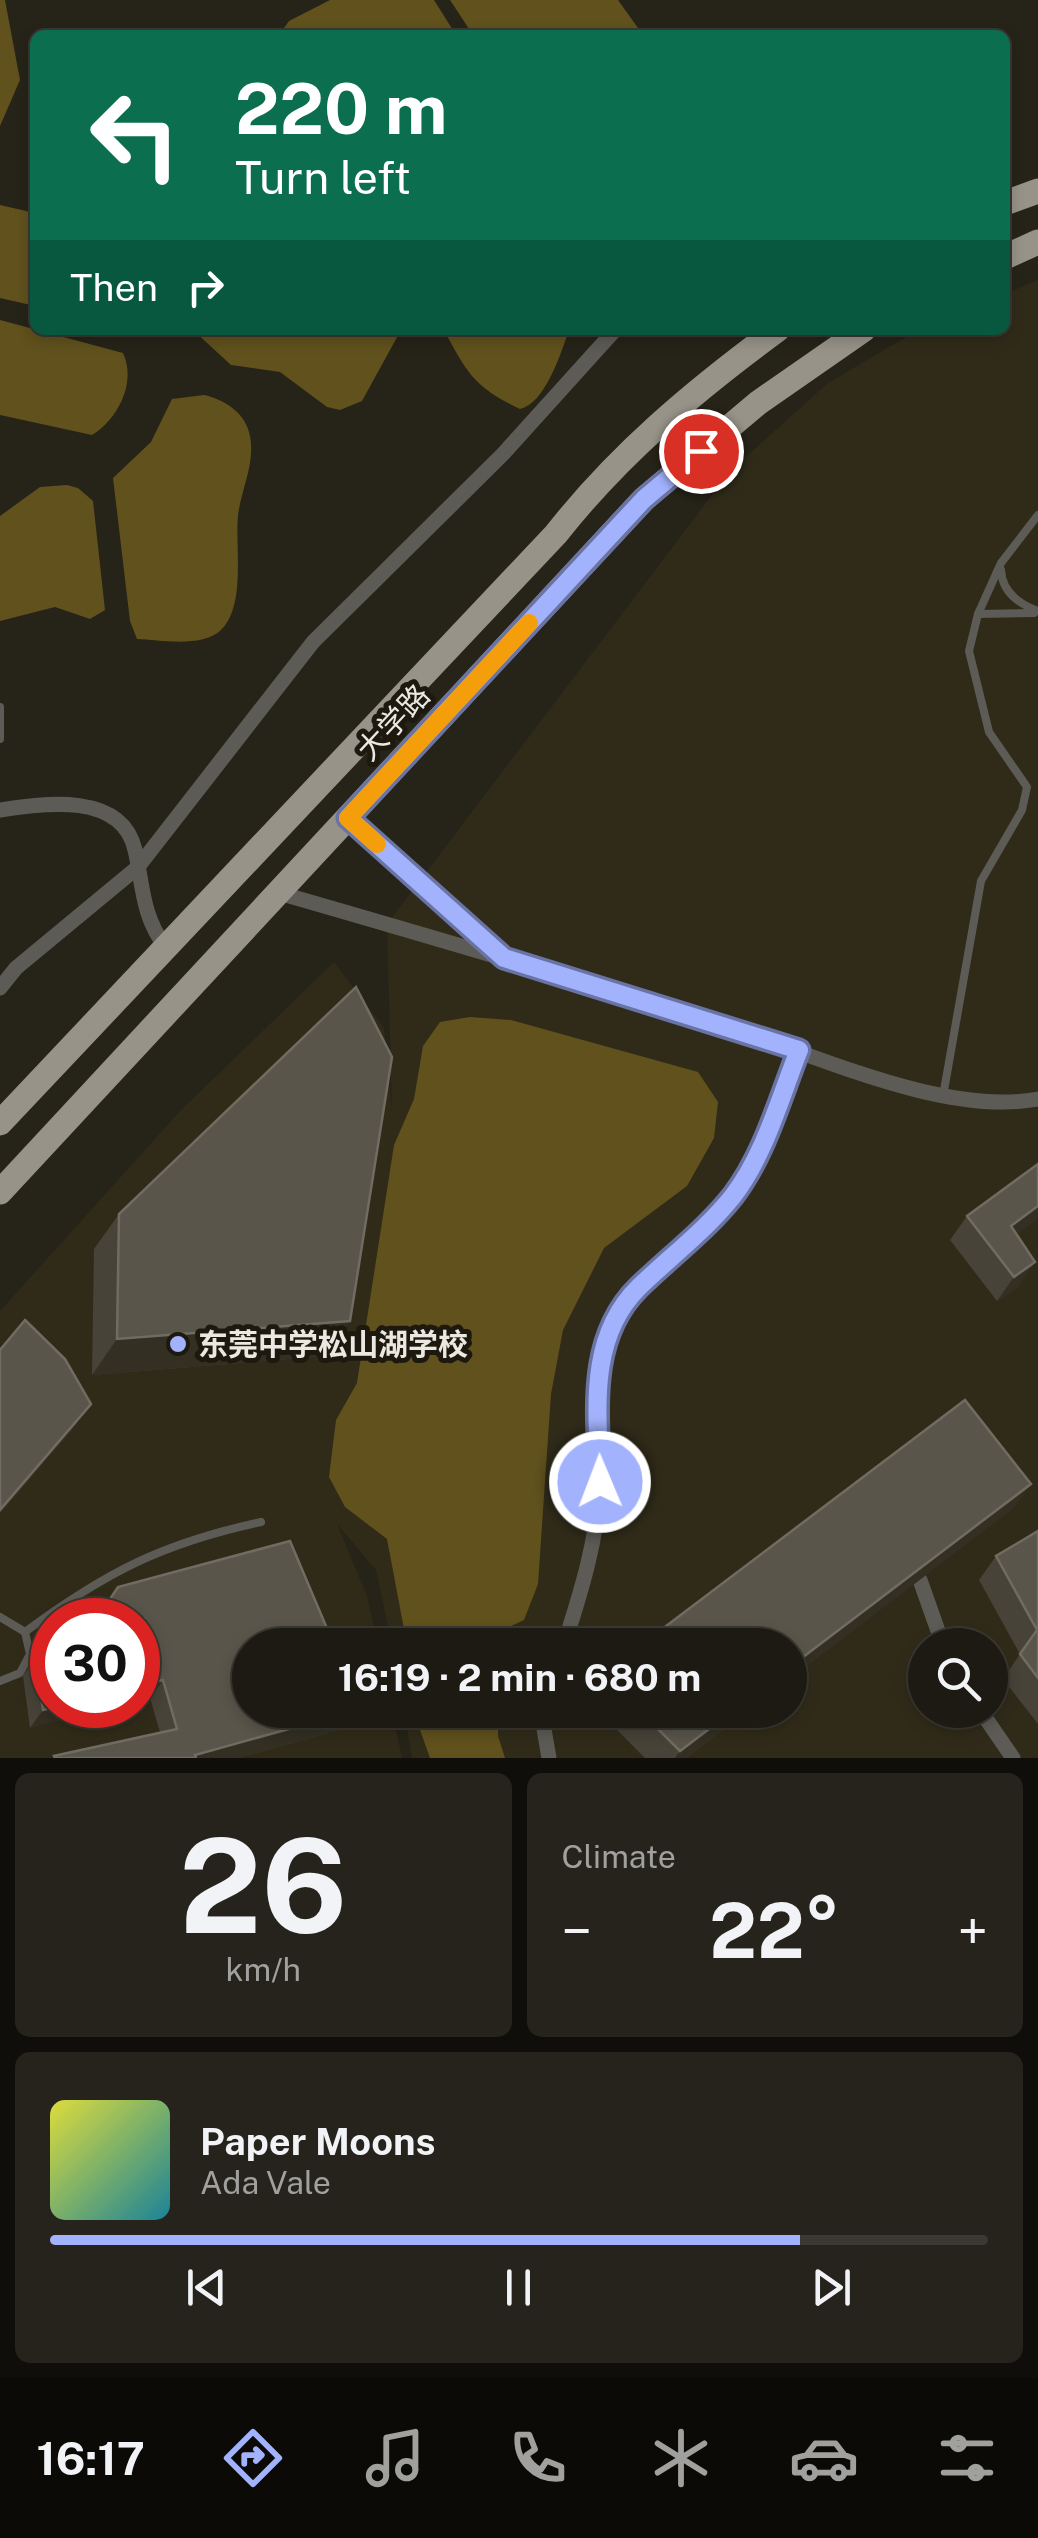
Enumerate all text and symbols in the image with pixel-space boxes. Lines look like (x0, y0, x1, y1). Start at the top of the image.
text: 220 m (235, 67, 448, 150)
icon: left (70, 70, 200, 200)
text: Turn left (235, 151, 411, 204)
icon: right (178, 260, 233, 315)
text: Then (70, 265, 158, 310)
pin (659, 409, 744, 494)
icon: arrive (674, 424, 729, 479)
street label: 大学路 (349, 677, 437, 767)
place label: 东莞中学松山湖学校 (198, 1326, 468, 1362)
marker: 东莞中学松山湖学校 (167, 1333, 189, 1355)
position arrow (548, 1430, 652, 1534)
speed limit sign: 30 (30, 1598, 160, 1728)
map controls (908, 1628, 1008, 1728)
button: search (908, 1628, 1008, 1728)
text: 16:19 · 2 min · 680 m (338, 1655, 701, 1700)
text: 26 (179, 1810, 347, 1962)
text: Climate (562, 1838, 676, 1875)
text: 22° (709, 1887, 840, 1975)
text: − (562, 1899, 592, 1963)
text: + (958, 1899, 988, 1963)
text: km/h (226, 1951, 301, 1988)
text: Paper Moons (200, 2119, 435, 2164)
text: Ada Vale (200, 2164, 331, 2201)
icon: previous (179, 2260, 234, 2315)
icon: pause (491, 2260, 546, 2315)
icon: next (804, 2260, 859, 2315)
icon: directions (218, 2423, 288, 2493)
icon: music (360, 2423, 430, 2493)
icon: phone (503, 2423, 573, 2493)
icon: climate (646, 2423, 716, 2493)
icon: car (789, 2423, 859, 2493)
icon: filters (932, 2423, 1002, 2493)
text: 16:17 (36, 2432, 145, 2485)

